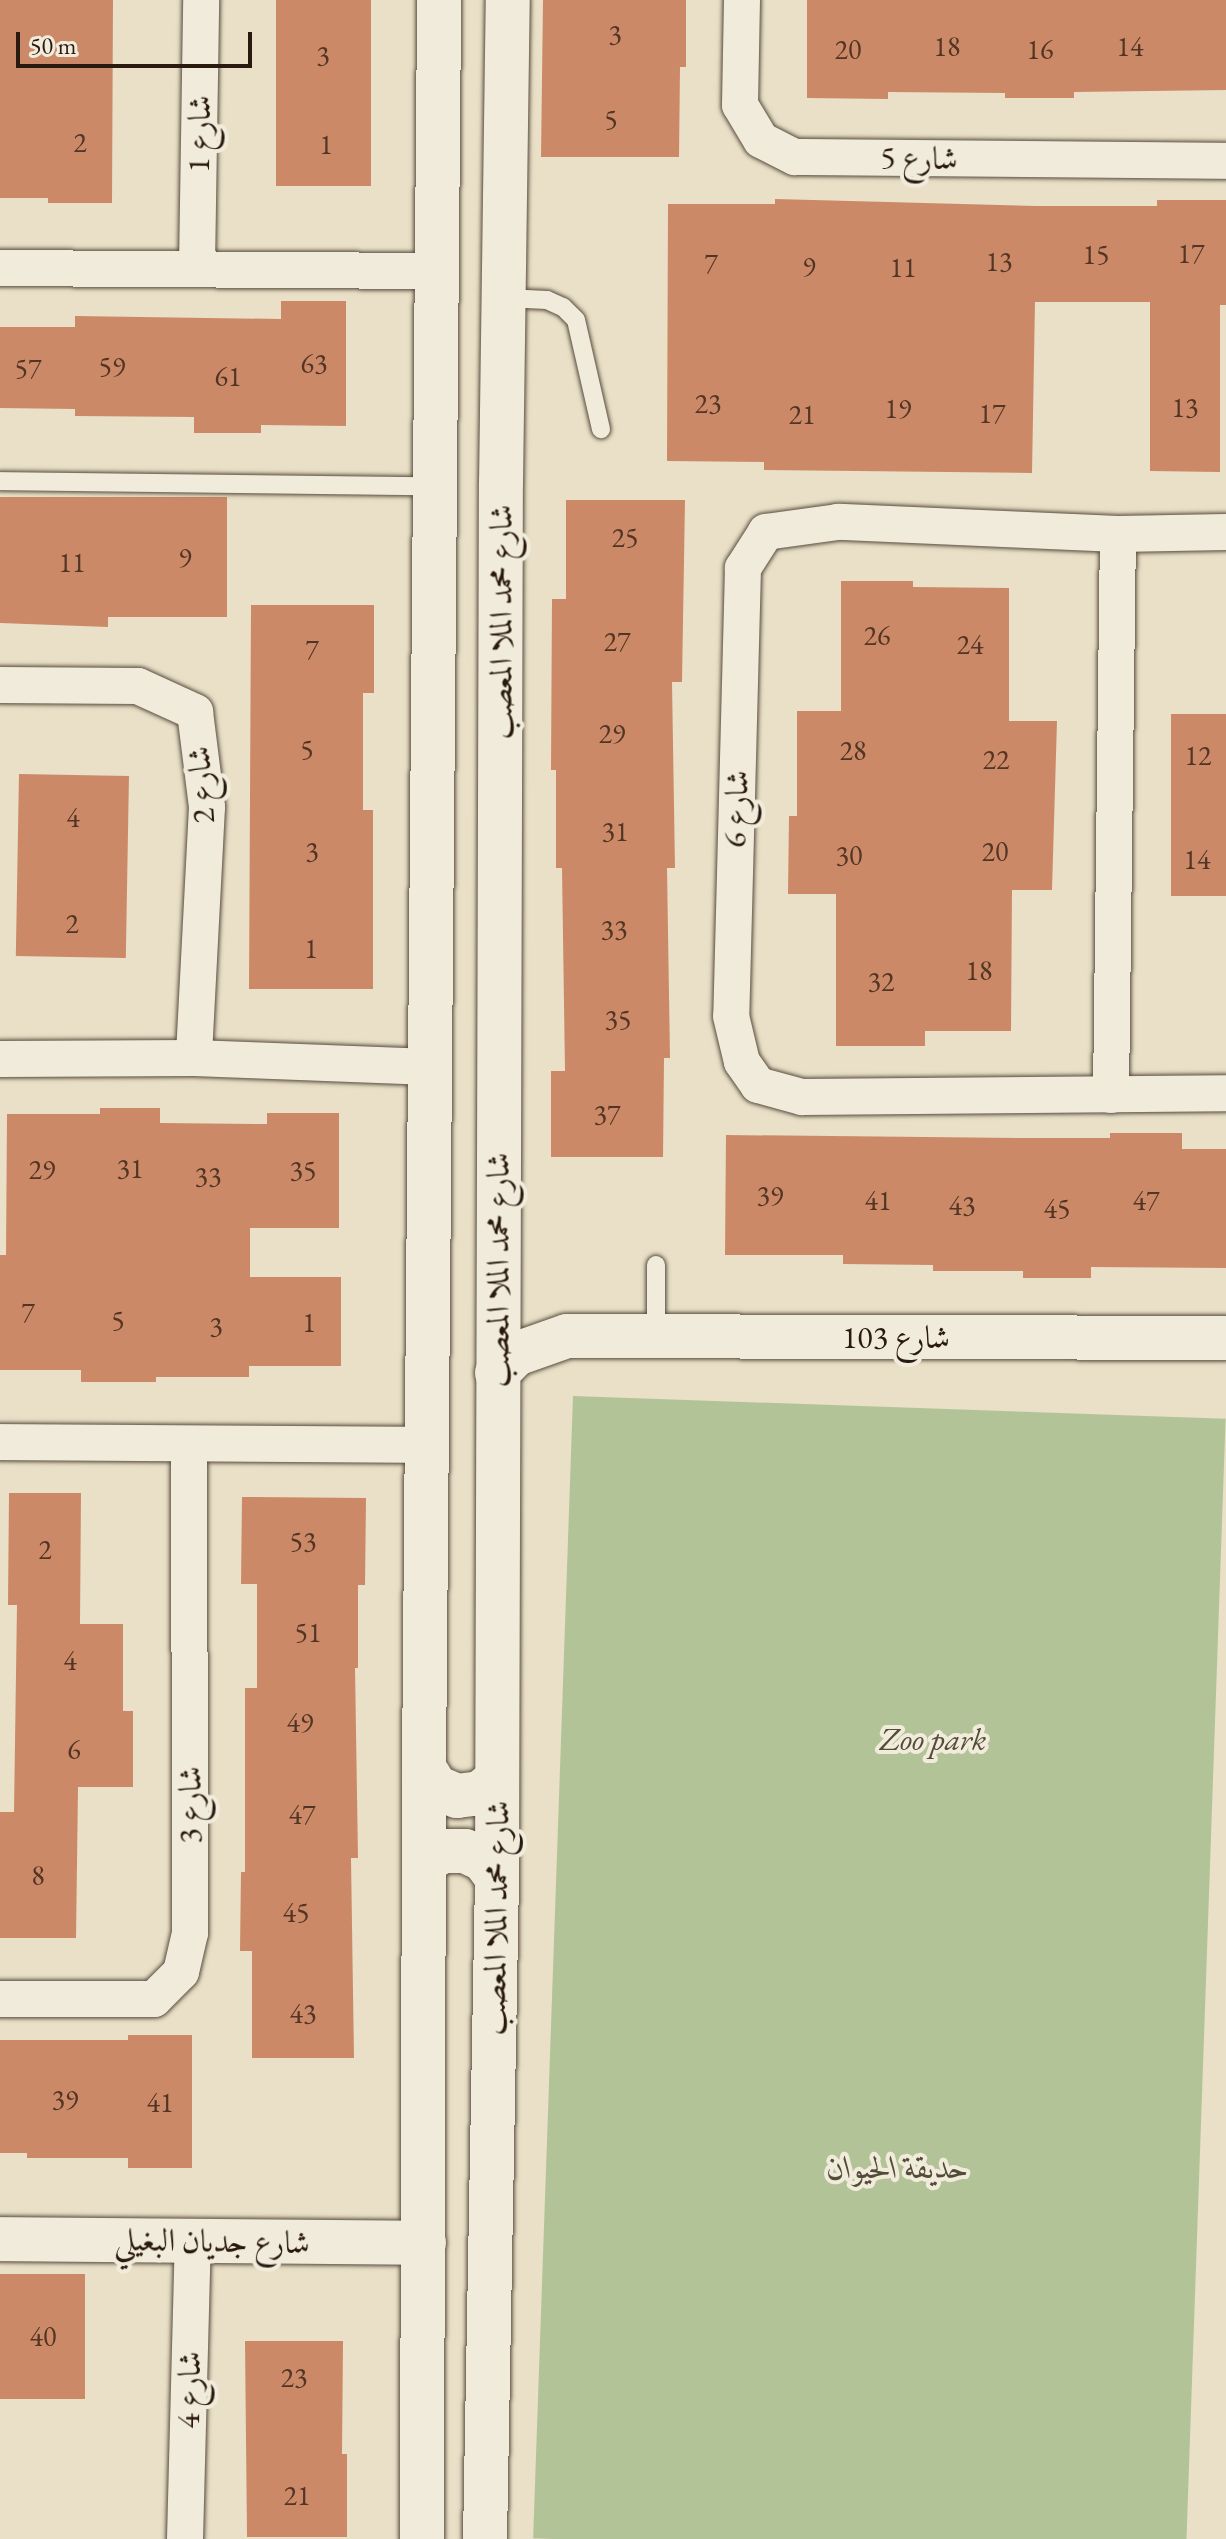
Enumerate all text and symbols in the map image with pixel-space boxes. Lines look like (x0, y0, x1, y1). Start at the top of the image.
scale bar (20, 16, 256, 66)
house number: 3 (608, 17, 622, 51)
house number: 18 (934, 29, 960, 63)
house number: 14 (1117, 29, 1143, 63)
text: 50 m (30, 30, 77, 61)
house number: 20 (835, 32, 861, 66)
house number: 16 (1027, 32, 1053, 66)
house number: 3 (316, 38, 330, 72)
street label: شارع 1 (179, 95, 219, 173)
house number: 5 (604, 102, 618, 136)
house number: 2 (73, 125, 87, 159)
house number: 1 (319, 127, 333, 161)
street label: شارع 5 (880, 138, 958, 178)
house number: 17 (1178, 236, 1204, 270)
house number: 15 (1083, 237, 1109, 271)
house number: 13 (986, 244, 1012, 278)
house number: 7 (704, 246, 718, 280)
house number: 9 (802, 249, 816, 283)
house number: 11 (890, 250, 916, 284)
house number: 63 (301, 346, 327, 380)
house number: 59 (99, 349, 125, 383)
house number: 57 (15, 351, 41, 385)
house number: 61 (215, 359, 241, 393)
house number: 23 (695, 386, 721, 420)
house number: 13 (1172, 390, 1198, 424)
house number: 19 (885, 391, 911, 425)
house number: 17 (979, 396, 1005, 430)
house number: 21 (789, 397, 815, 431)
street label: شارع محمد الملا المعصب (482, 505, 520, 739)
house number: 25 (612, 520, 638, 554)
house number: 9 (178, 540, 192, 574)
house number: 11 (59, 545, 85, 579)
house number: 26 (864, 618, 890, 652)
house number: 27 (604, 624, 630, 658)
house number: 24 (957, 627, 983, 661)
house number: 7 (305, 632, 319, 666)
house number: 29 (599, 716, 625, 750)
house number: 5 (300, 732, 314, 766)
house number: 28 (840, 733, 866, 767)
house number: 12 (1185, 738, 1211, 772)
house number: 22 (983, 742, 1009, 776)
street label: شارع 2 (179, 745, 223, 825)
street label: شارع 6 (715, 770, 757, 848)
house number: 4 (66, 800, 80, 834)
house number: 31 (602, 814, 628, 848)
house number: 3 (305, 834, 319, 868)
house number: 20 (982, 834, 1008, 868)
house number: 30 (836, 838, 862, 872)
house number: 14 (1184, 842, 1210, 876)
house number: 2 (65, 906, 79, 940)
house number: 33 (601, 912, 627, 946)
house number: 1 (304, 931, 318, 965)
house number: 18 (966, 953, 992, 987)
house number: 32 (868, 964, 894, 998)
house number: 35 (605, 1002, 631, 1036)
house number: 37 (594, 1097, 620, 1131)
house number: 31 (117, 1151, 143, 1185)
house number: 29 (29, 1152, 55, 1186)
house number: 35 (290, 1153, 316, 1187)
street label: شارع محمد الملا المعصب (479, 1153, 517, 1387)
house number: 33 (195, 1159, 221, 1193)
house number: 39 (757, 1178, 783, 1212)
house number: 41 (865, 1183, 891, 1217)
house number: 47 (1133, 1183, 1159, 1217)
house number: 43 (949, 1188, 975, 1222)
house number: 45 (1044, 1191, 1070, 1225)
house number: 7 (21, 1295, 35, 1329)
house number: 5 (111, 1303, 125, 1337)
house number: 1 (302, 1305, 316, 1339)
house number: 3 (209, 1309, 223, 1343)
street label: شارع 103 (842, 1318, 950, 1356)
house number: 53 (290, 1524, 316, 1558)
house number: 2 (38, 1532, 52, 1566)
house number: 51 (295, 1615, 321, 1649)
house number: 4 (63, 1643, 77, 1677)
house number: 49 (287, 1705, 313, 1739)
park label: Zoo park (880, 1720, 986, 1758)
house number: 6 (67, 1732, 81, 1766)
street label: شارع 3 (171, 1766, 209, 1844)
house number: 47 (289, 1797, 315, 1831)
street label: شارع محمد الملا المعصب (475, 1800, 517, 2036)
house number: 8 (31, 1858, 45, 1892)
house number: 45 (283, 1895, 309, 1929)
house number: 43 (290, 1996, 316, 2030)
house number: 39 (52, 2082, 78, 2116)
house number: 41 (147, 2085, 173, 2119)
park label: حديقة الحيوان (827, 2148, 969, 2186)
street label: شارع جديان البغيلي (114, 2220, 310, 2262)
house number: 40 (30, 2319, 56, 2353)
street label: شارع 4 (169, 2351, 209, 2429)
house number: 23 (281, 2360, 307, 2394)
house number: 21 (284, 2478, 310, 2512)

